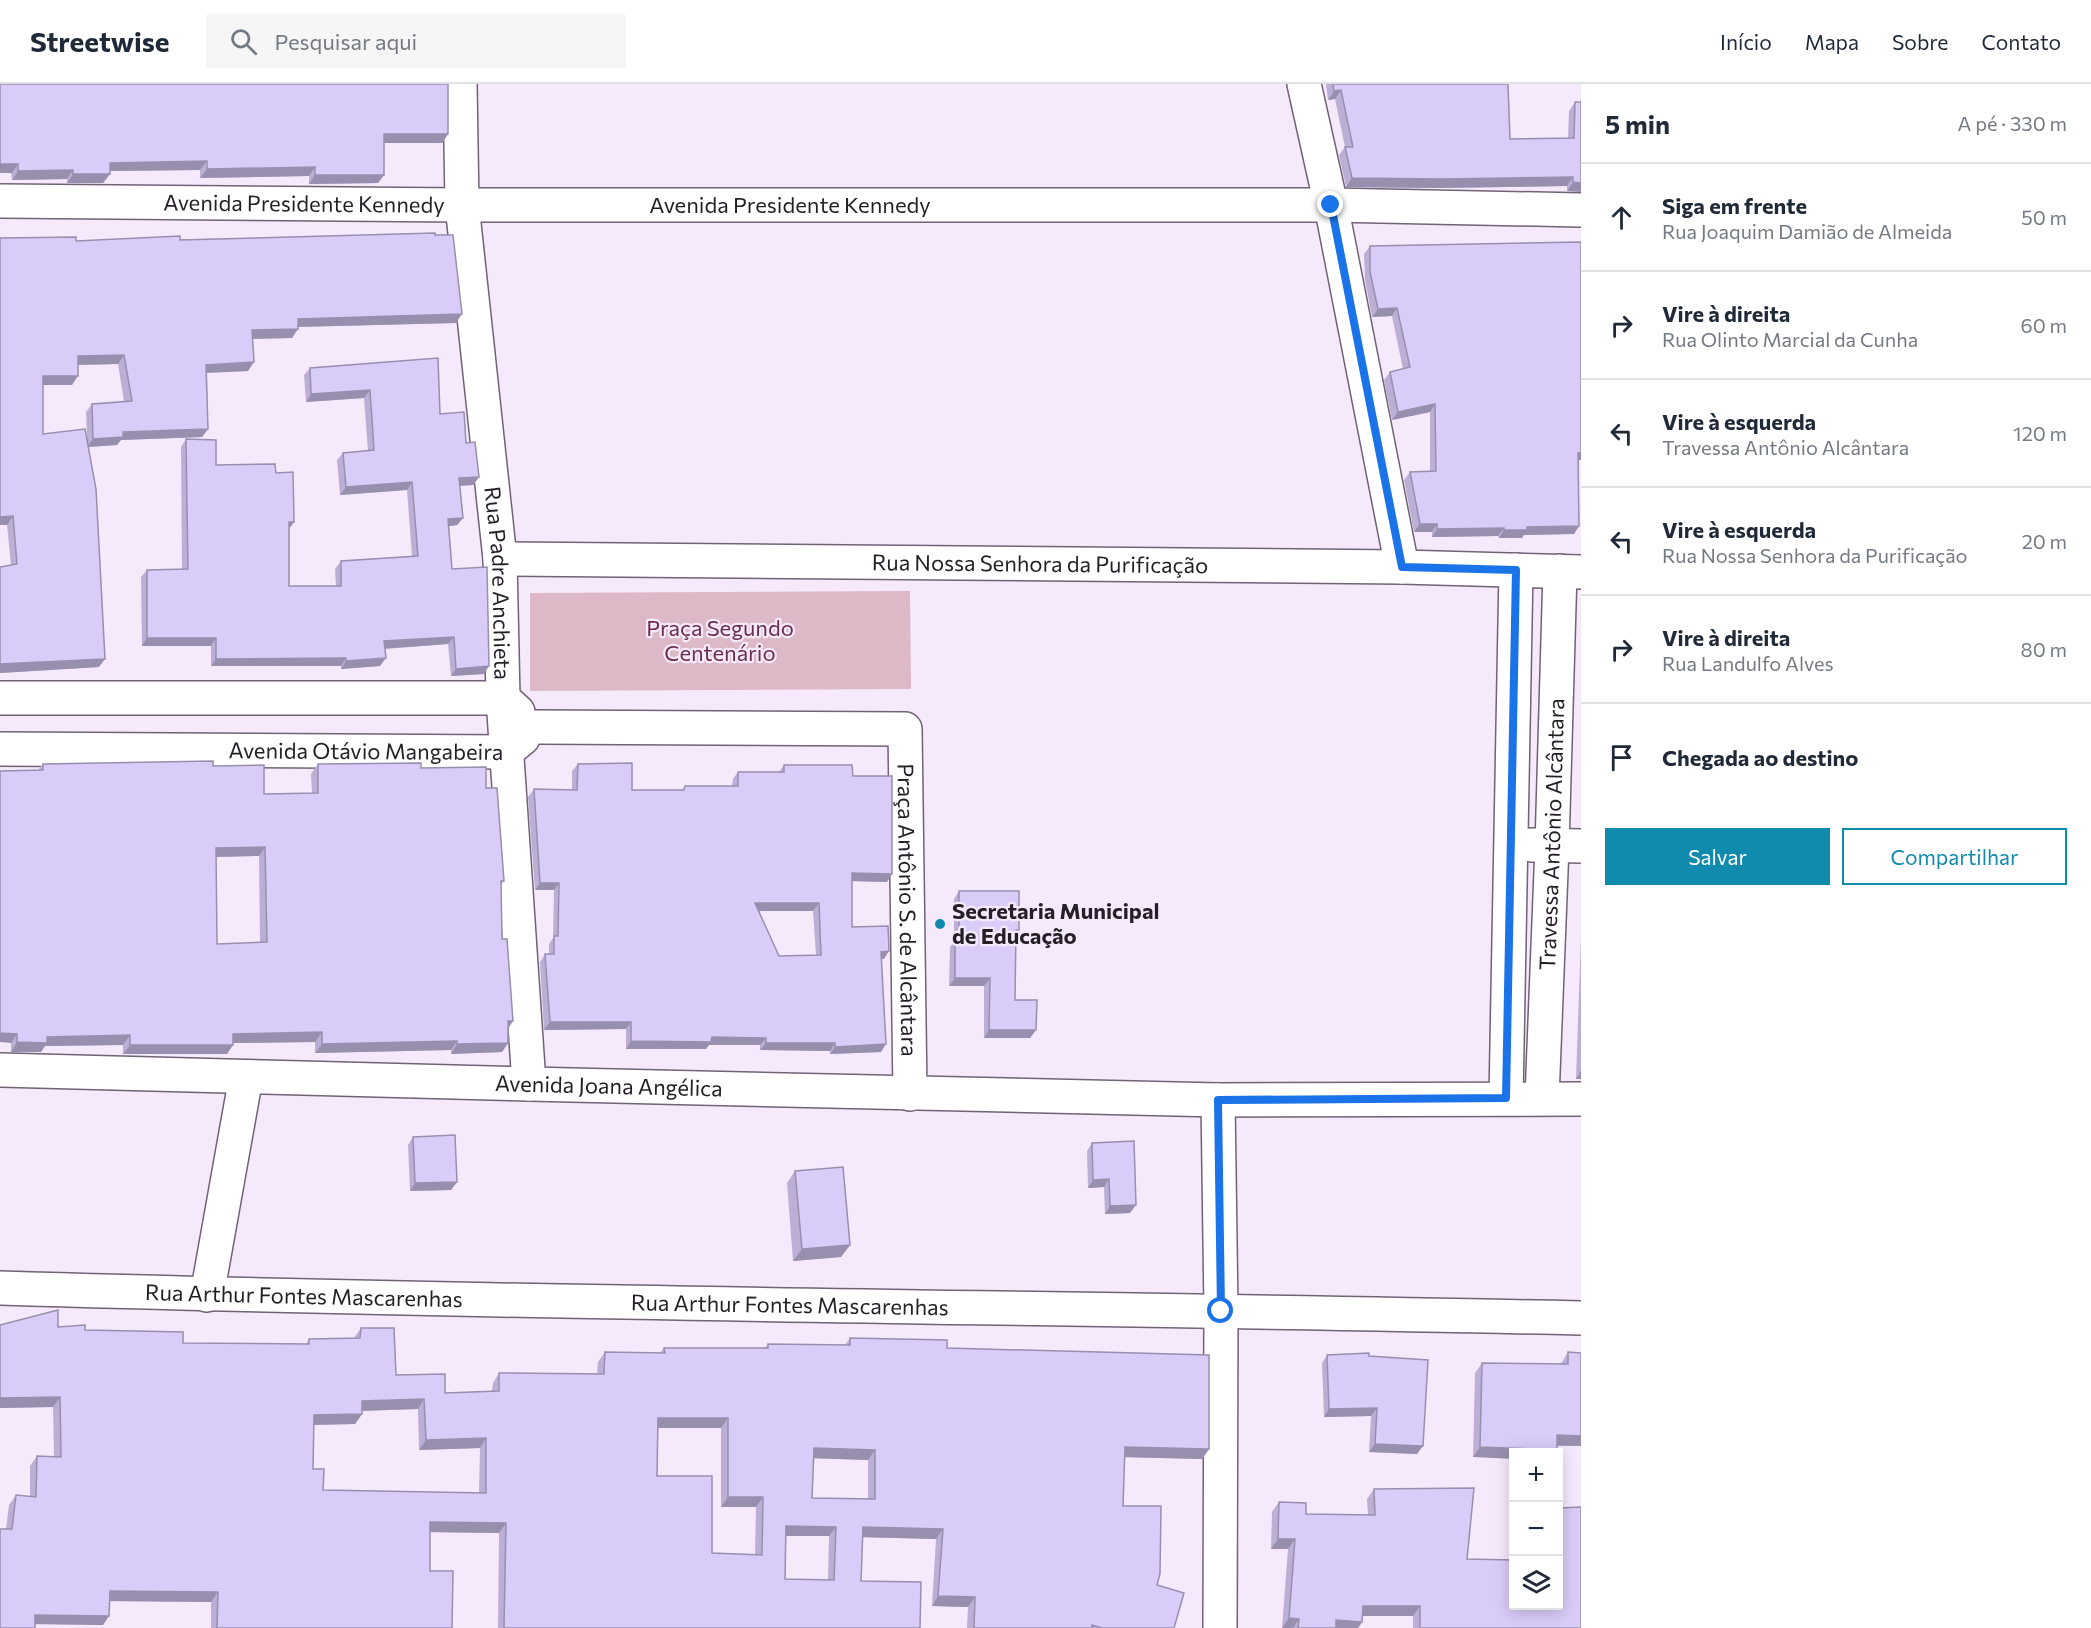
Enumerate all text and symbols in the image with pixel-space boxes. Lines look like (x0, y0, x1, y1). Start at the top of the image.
search box (206, 14, 626, 68)
text: Streetwise (30, 24, 170, 58)
icon: search (227, 25, 260, 58)
text: Pesquisar aqui (275, 28, 417, 55)
text: Início (1720, 29, 1772, 54)
text: Mapa (1805, 29, 1859, 54)
text: Sobre (1892, 29, 1948, 54)
text: Contato (1981, 29, 2061, 54)
text: 5 min (1605, 108, 1670, 139)
text: A pé · 330 m (1958, 111, 2067, 135)
street label: Avenida Presidente Kennedy (163, 188, 445, 218)
street label: Avenida Presidente Kennedy (649, 191, 931, 218)
route end (1317, 191, 1343, 217)
text: Siga em frente (1662, 192, 1807, 219)
icon: ahead (1605, 201, 1638, 234)
text: 50 m (2021, 205, 2067, 229)
text: Rua Joaquim Damião de Almeida (1662, 219, 1952, 243)
text: Vire à direita (1662, 300, 1790, 327)
icon: right (1605, 309, 1638, 342)
text: 60 m (2021, 313, 2067, 337)
text: Rua Olinto Marcial da Cunha (1662, 327, 1918, 351)
text: Vire à esquerda (1662, 408, 1816, 435)
icon: left (1605, 417, 1638, 450)
text: 120 m (2013, 421, 2067, 445)
text: Travessa Antônio Alcântara (1662, 435, 1909, 459)
street label: Rua Padre Anchieta (479, 485, 517, 680)
text: Vire à esquerda (1662, 516, 1816, 543)
icon: left (1605, 525, 1638, 558)
text: 20 m (2022, 529, 2067, 553)
text: Rua Nossa Senhora da Purificação (1662, 543, 1968, 567)
street label: Rua Nossa Senhora da Purificação (872, 548, 1208, 578)
park label: Praça Segundo Centenário (646, 614, 794, 666)
text: Vire à direita (1662, 624, 1790, 651)
icon: right (1605, 633, 1638, 666)
text: 80 m (2021, 637, 2067, 661)
text: Rua Landulfo Alves (1662, 651, 1834, 675)
street label: Travessa Antônio Alcântara (1533, 698, 1569, 971)
street label: Avenida Otávio Mangabeira (229, 736, 503, 765)
icon: arrive (1605, 741, 1638, 774)
text: Chegada ao destino (1662, 744, 1858, 771)
street label: Praça Antônio S. de Alcântara (892, 763, 923, 1057)
button: Salvar (1605, 828, 1830, 885)
button: Compartilhar (1842, 828, 2067, 885)
place label: Secretaria Municipal de Educação (952, 897, 1159, 949)
marker: Secretaria Municipal de Educação (933, 917, 947, 931)
street label: Avenida Joana Angélica (495, 1069, 723, 1101)
street label: Rua Arthur Fontes Mascarenhas (145, 1278, 463, 1312)
street label: Rua Arthur Fontes Mascarenhas (631, 1288, 949, 1320)
route start (1207, 1297, 1233, 1323)
map controls (1509, 1448, 1563, 1610)
button: + (1509, 1448, 1563, 1502)
button: − (1509, 1502, 1563, 1556)
button: layers (1509, 1556, 1563, 1610)

